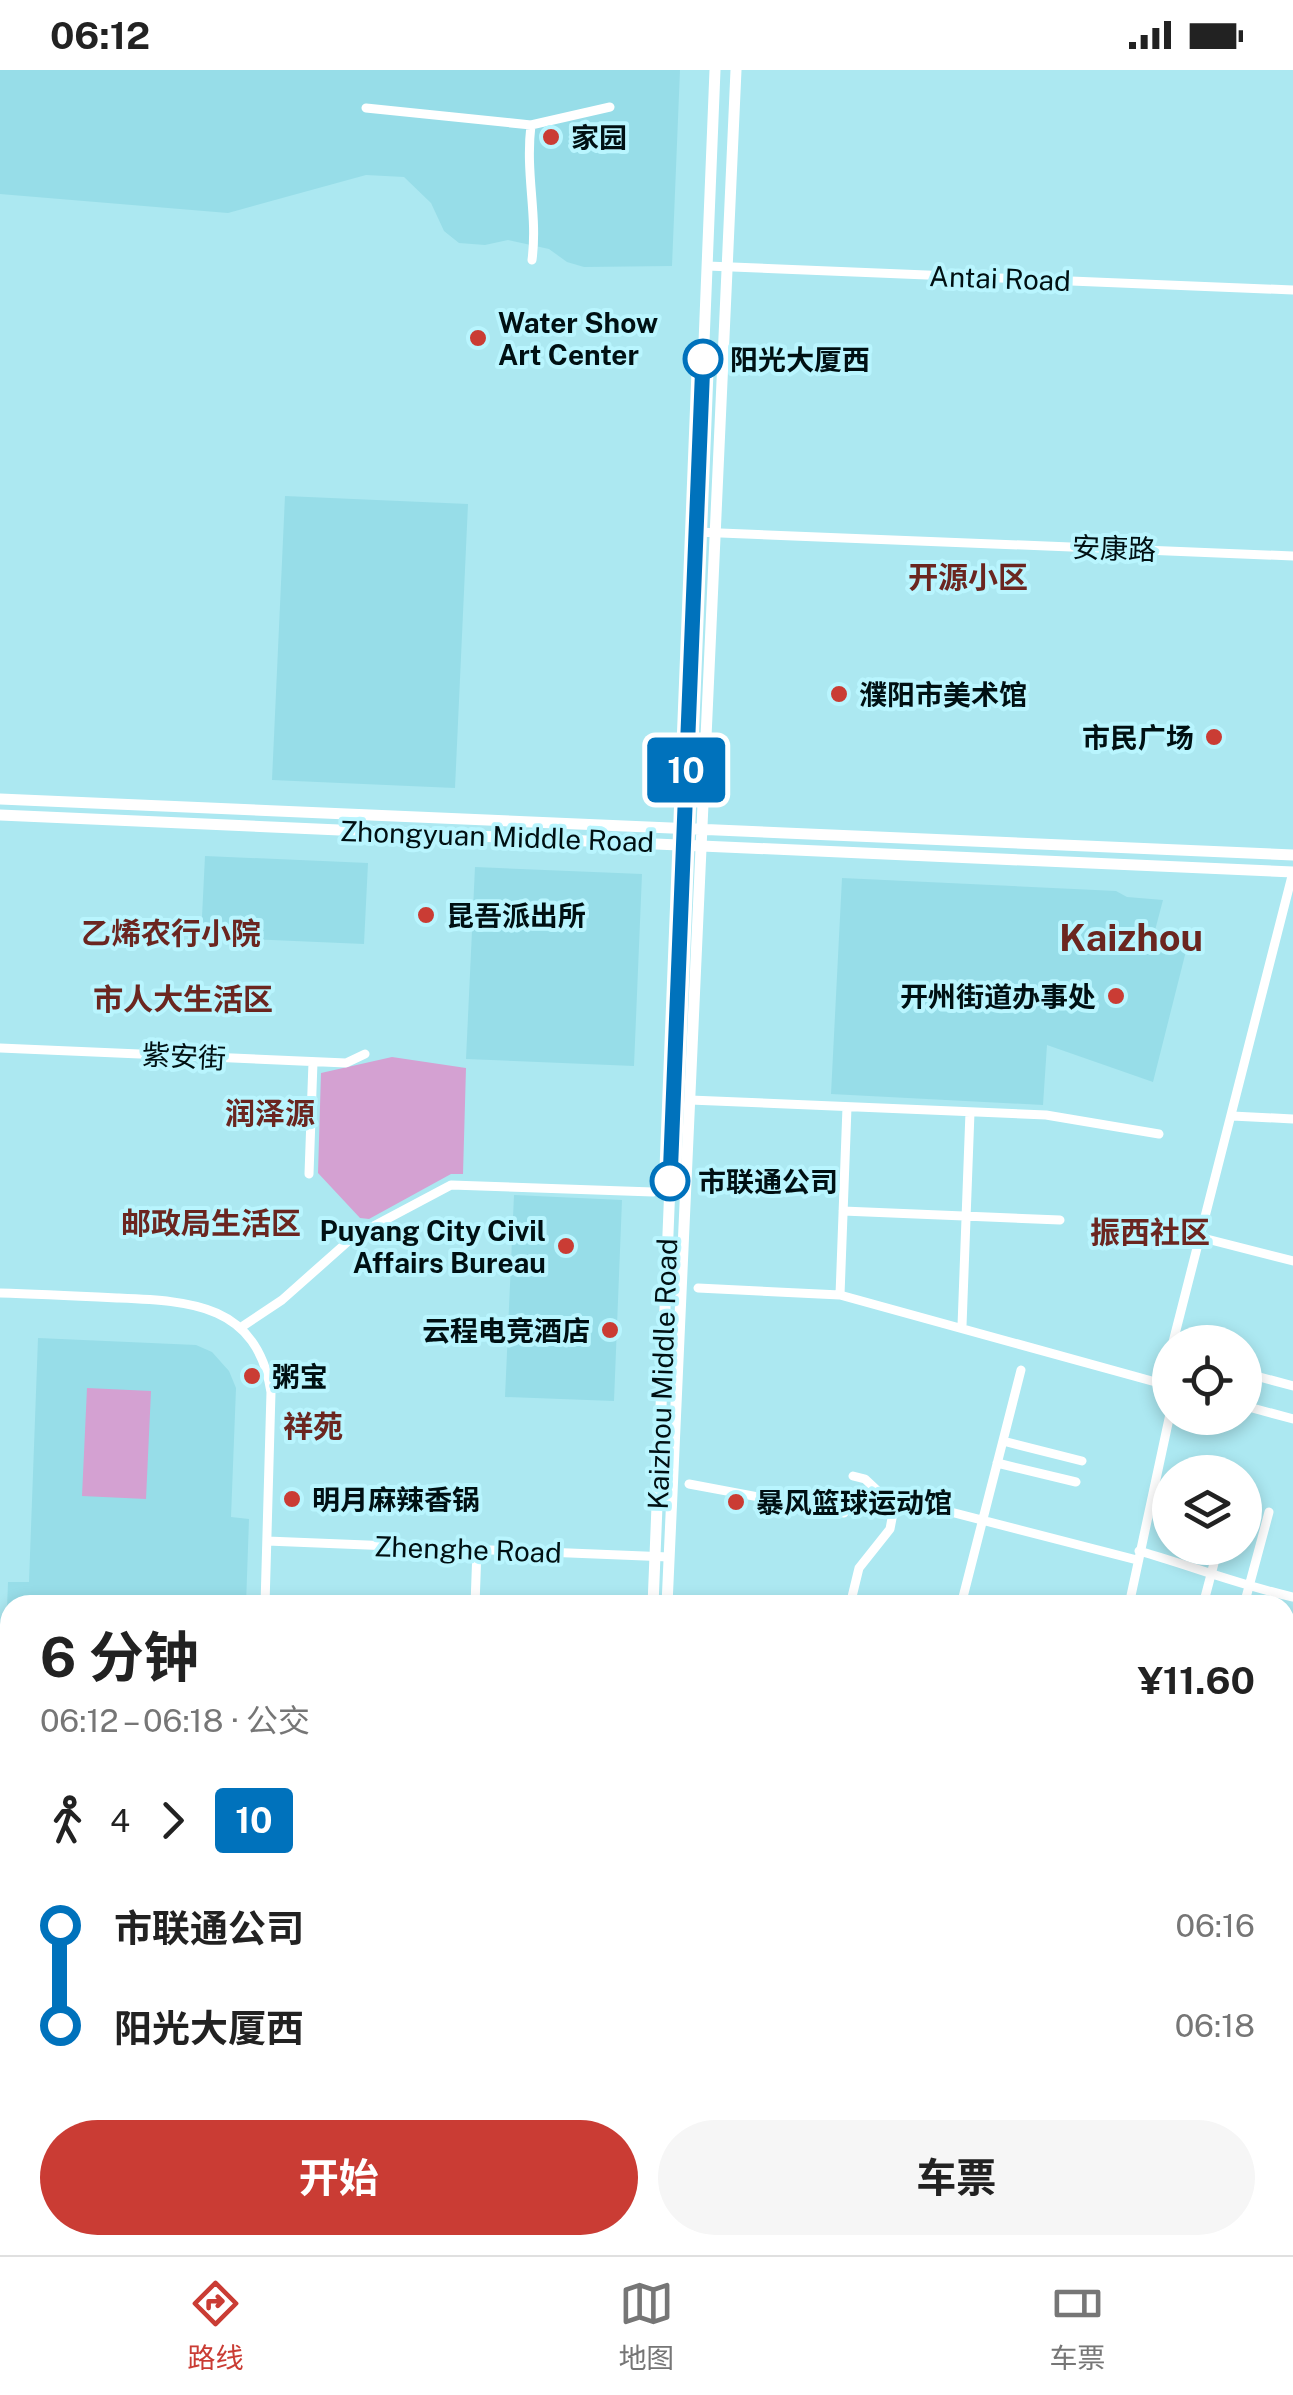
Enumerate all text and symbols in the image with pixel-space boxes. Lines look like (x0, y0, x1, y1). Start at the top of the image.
text: 06:12 (50, 13, 150, 58)
place label: 家园 (571, 121, 627, 154)
marker: 家园 (540, 126, 562, 148)
street label: Antai Road (929, 259, 1071, 297)
place label: Water Show Art Center (498, 306, 658, 371)
marker: Water Show Art Center (467, 327, 489, 349)
marker: 阳光大厦西 (684, 340, 722, 378)
place label: 阳光大厦西 (730, 343, 870, 376)
street label: 安康路 (1071, 530, 1157, 566)
district label: 开源小区 (908, 559, 1028, 595)
place label: 濮阳市美术馆 (859, 678, 1027, 711)
marker: 濮阳市美术馆 (828, 683, 850, 705)
place label: 市民广场 (1082, 721, 1194, 754)
marker: 市民广场 (1203, 726, 1225, 748)
line badge: 10 (641, 738, 731, 802)
text: 10 (667, 750, 705, 791)
street label: Zhongyuan Middle Road (339, 814, 655, 858)
place label: 昆吾派出所 (446, 899, 586, 932)
marker: 昆吾派出所 (415, 904, 437, 926)
district label: 乙烯农行小院 (81, 915, 261, 951)
district label: Kaizhou (1059, 915, 1203, 960)
place label: 开州街道办事处 (900, 980, 1096, 1013)
district label: 市人大生活区 (93, 981, 273, 1017)
marker: 开州街道办事处 (1105, 985, 1127, 1007)
street label: 紫安街 (141, 1037, 227, 1075)
district label: 润泽源 (225, 1095, 315, 1131)
marker: 市联通公司 (651, 1162, 689, 1200)
place label: 市联通公司 (698, 1165, 838, 1198)
district label: 邮政局生活区 (121, 1205, 301, 1241)
place label: Puyang City Civil Affairs Bureau (319, 1214, 546, 1279)
district label: 振西社区 (1090, 1214, 1210, 1250)
marker: Puyang City Civil Affairs Bureau (555, 1235, 577, 1257)
street label: Kaizhou Middle Road (641, 1238, 683, 1510)
place label: 云程电竞酒店 (422, 1314, 590, 1347)
marker: 云程电竞酒店 (599, 1319, 621, 1341)
map controls (1152, 1325, 1262, 1565)
button: locate (1152, 1325, 1262, 1435)
place label: 粥宝 (272, 1360, 328, 1393)
marker: 粥宝 (241, 1365, 263, 1387)
district label: 祥苑 (283, 1408, 343, 1444)
button: layers (1152, 1455, 1262, 1565)
place label: 明月麻辣香锅 (312, 1483, 480, 1516)
place label: 暴风篮球运动馆 (756, 1486, 952, 1519)
marker: 明月麻辣香锅 (281, 1488, 303, 1510)
marker: 暴风篮球运动馆 (725, 1491, 747, 1513)
street label: Zhenghe Road (374, 1529, 562, 1569)
text: 6 分钟 (40, 1625, 199, 1689)
text: ¥11.60 (1138, 1658, 1255, 1703)
text: 06:12 – 06:18 · 公交 (40, 1702, 310, 1739)
icon: walk (40, 1793, 95, 1848)
icon: forward (145, 1793, 200, 1848)
text: 10 (235, 1800, 273, 1841)
text: 4 (110, 1802, 130, 1839)
text: 市联通公司 (114, 1906, 304, 1951)
text: 06:16 (1176, 1907, 1255, 1944)
text: 阳光大厦西 (114, 2006, 304, 2051)
text: 06:18 (1175, 2007, 1255, 2044)
button: 开始 (40, 2120, 638, 2235)
button: 车票 (658, 2120, 1255, 2235)
tab: 路线 (187, 2276, 244, 2376)
tab: 地图 (618, 2276, 675, 2376)
tab: 车票 (1049, 2276, 1106, 2376)

